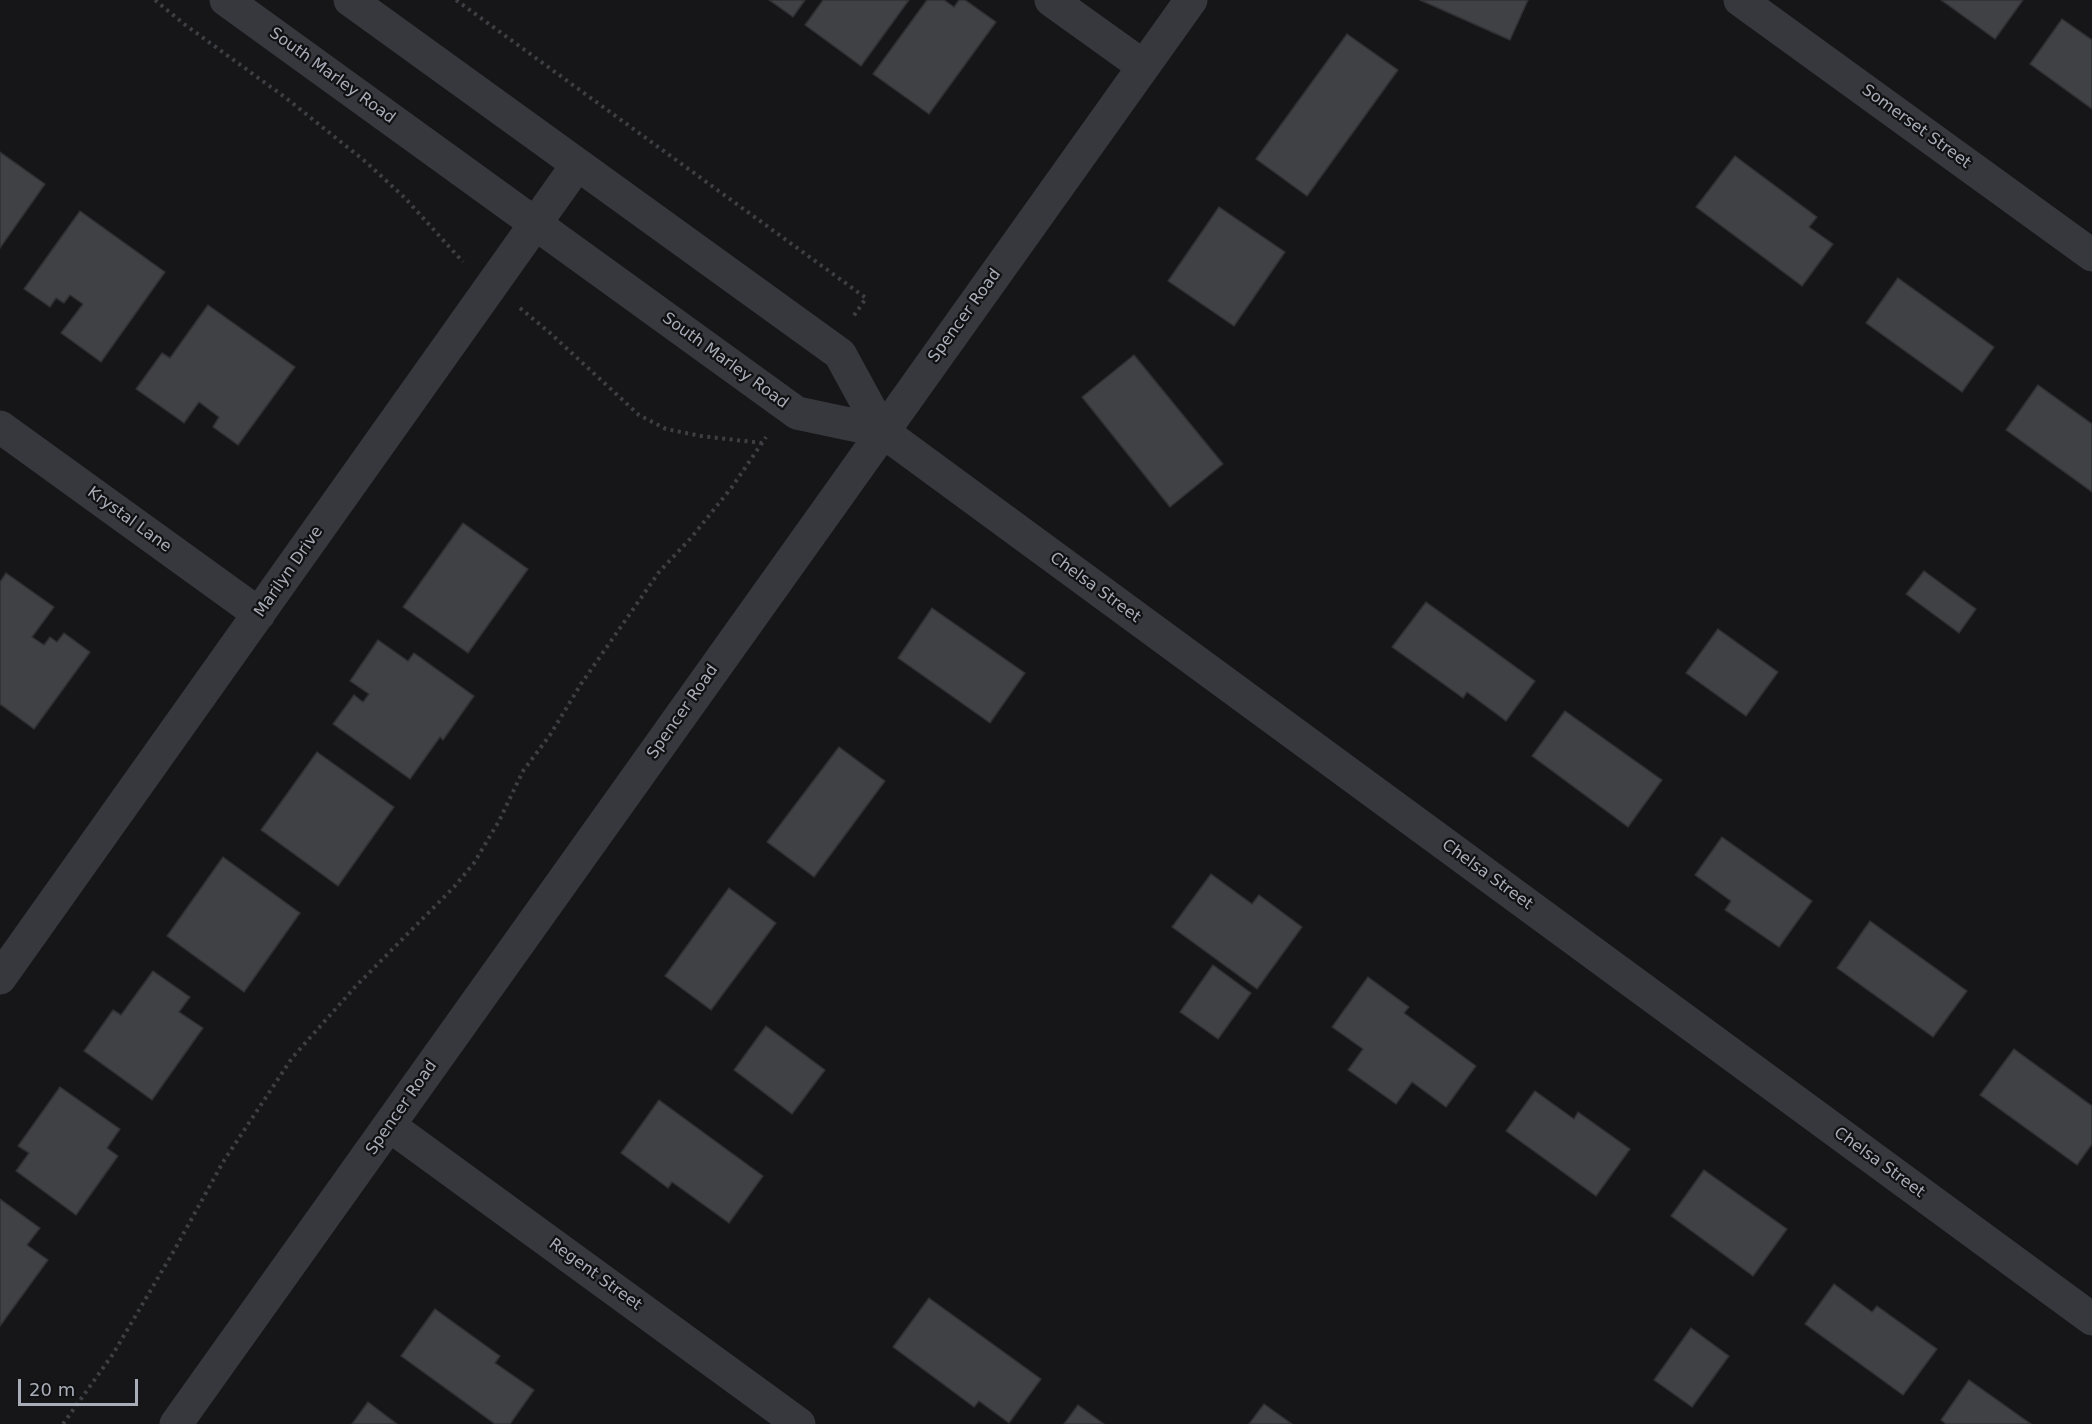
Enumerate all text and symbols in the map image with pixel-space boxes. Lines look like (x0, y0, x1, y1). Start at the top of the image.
street label: South Marley Road (265, 24, 399, 128)
street label: Somerset Street (1858, 81, 1974, 173)
street label: Spencer Road (925, 266, 1005, 366)
street label: South Marley Road (658, 309, 792, 413)
street label: Krystal Lane (83, 483, 175, 557)
street label: Marilyn Drive (251, 523, 327, 621)
street label: Chelsa Street (1046, 549, 1144, 627)
street label: Spencer Road (643, 661, 723, 763)
street label: Chelsa Street (1438, 836, 1536, 914)
street label: Spencer Road (362, 1057, 442, 1159)
street label: Chelsa Street (1830, 1124, 1928, 1202)
street label: Regent Street (545, 1235, 645, 1315)
scale bar (21, 1367, 141, 1405)
text: 20 m (29, 1379, 75, 1400)

